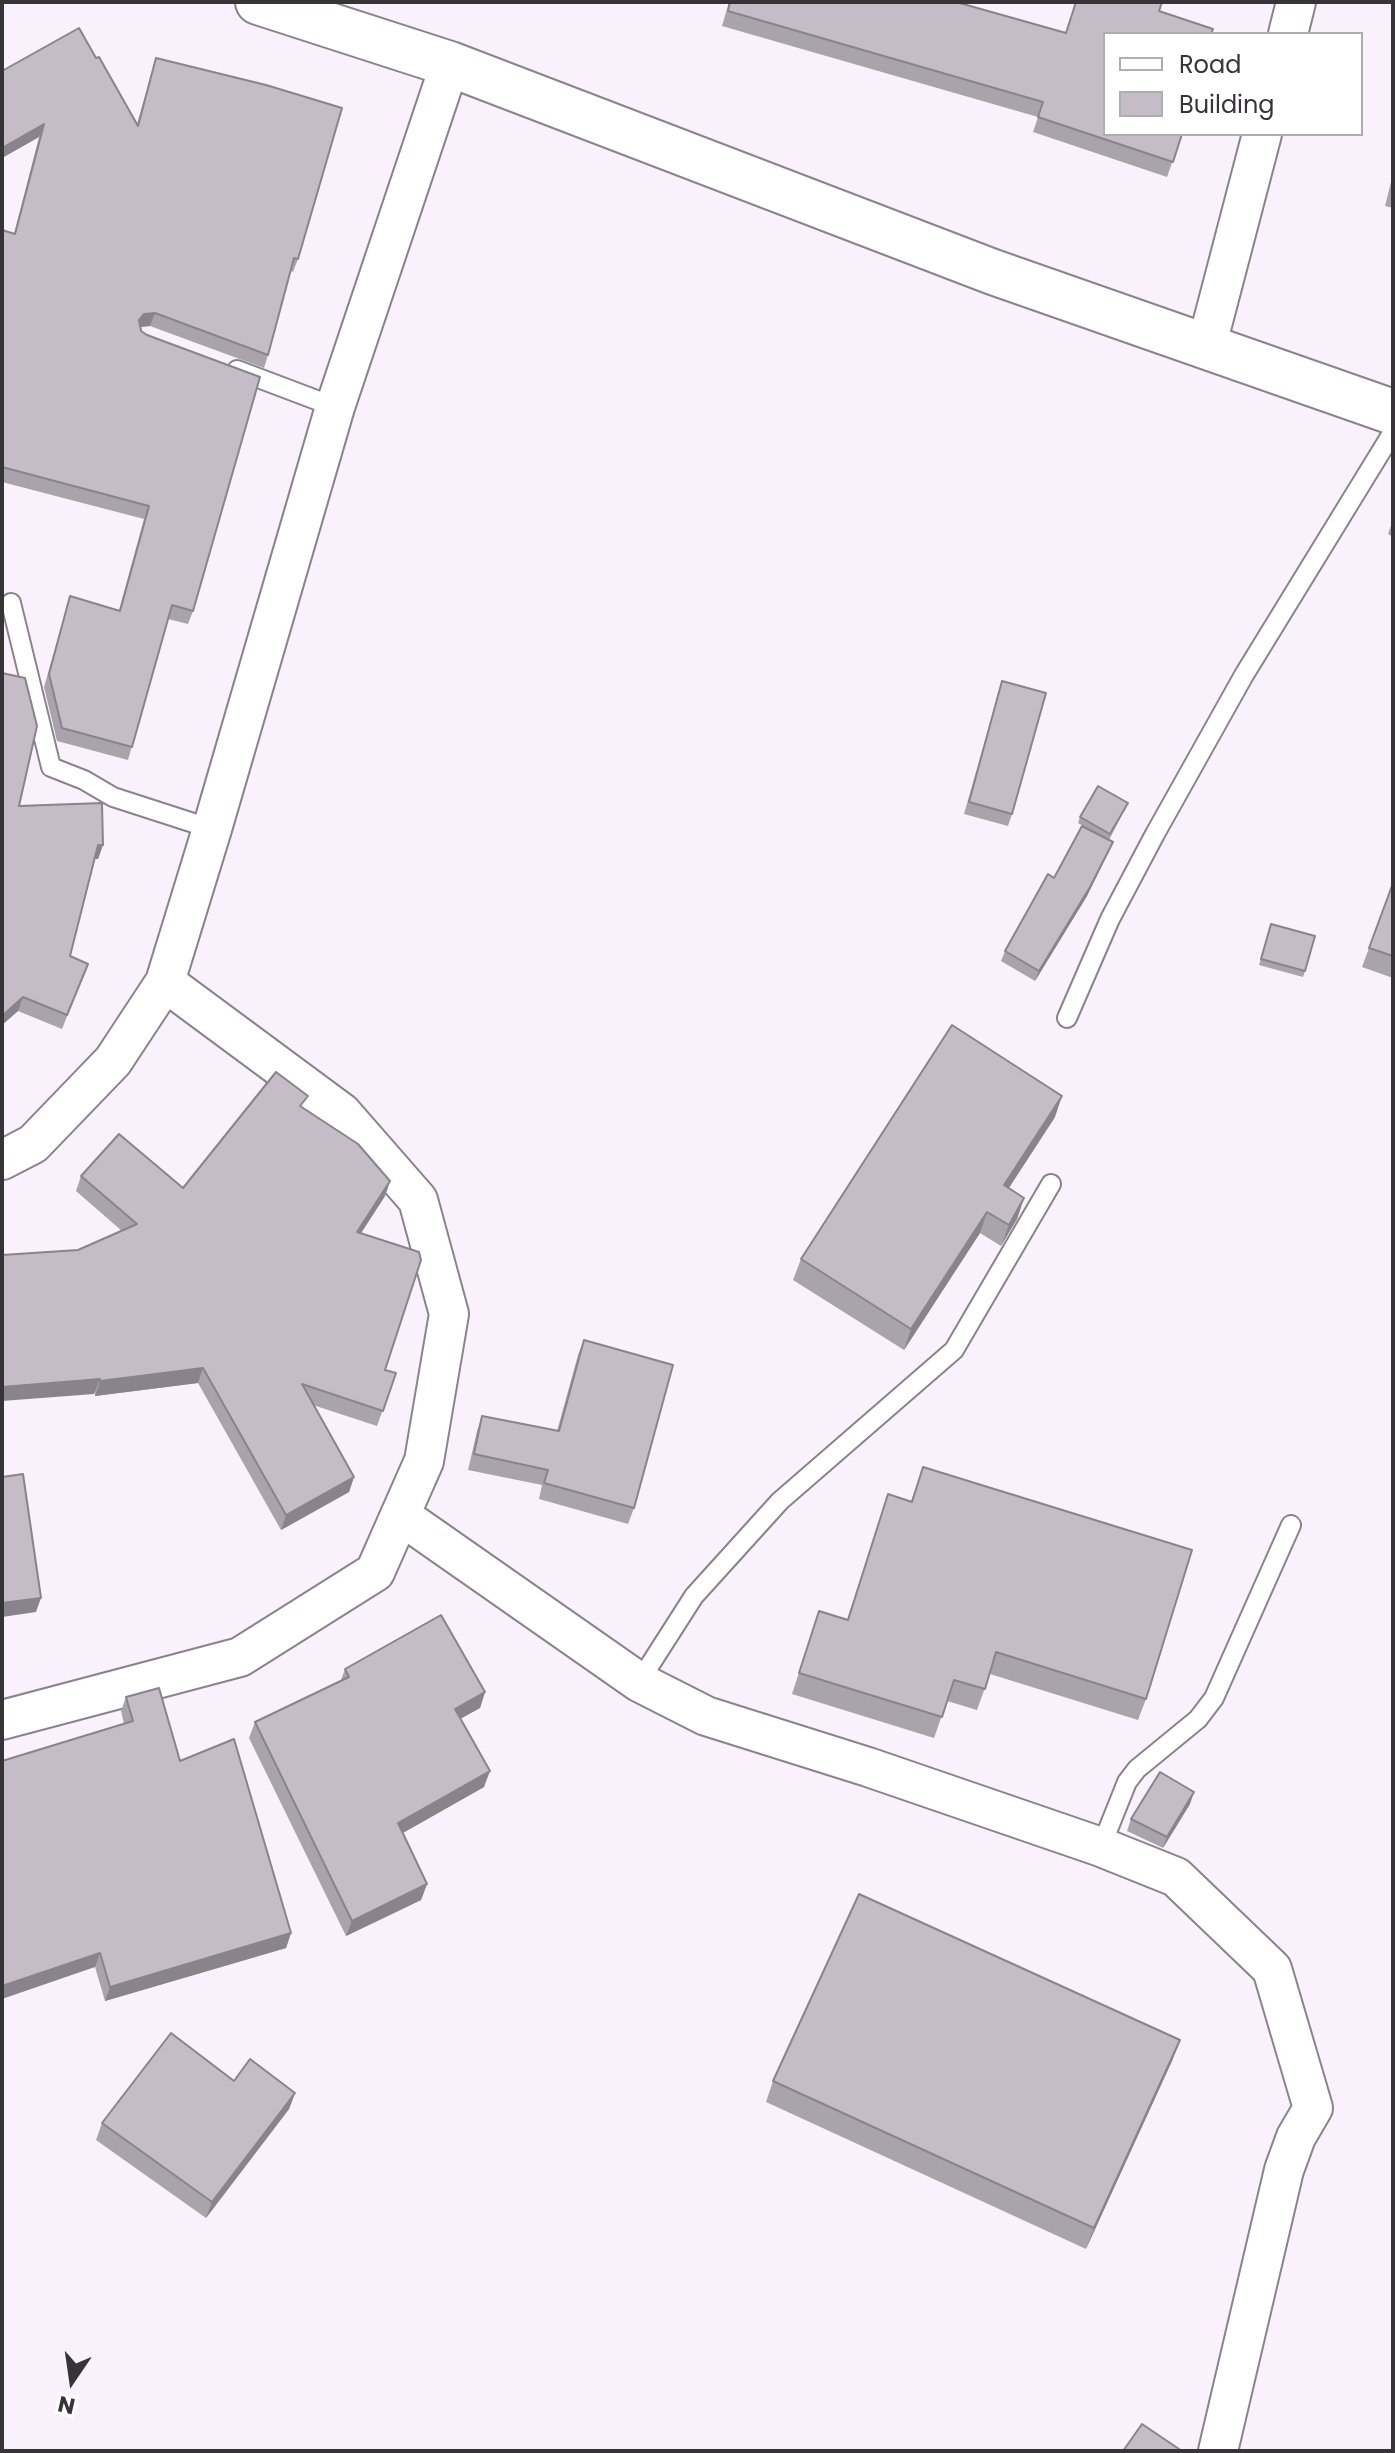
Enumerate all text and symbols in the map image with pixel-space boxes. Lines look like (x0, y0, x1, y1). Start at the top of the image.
legend (1103, 32, 1363, 136)
text: Road (1179, 48, 1241, 81)
text: Building (1179, 88, 1275, 121)
north arrow (32, 2341, 112, 2421)
text: N (55, 2388, 78, 2422)

